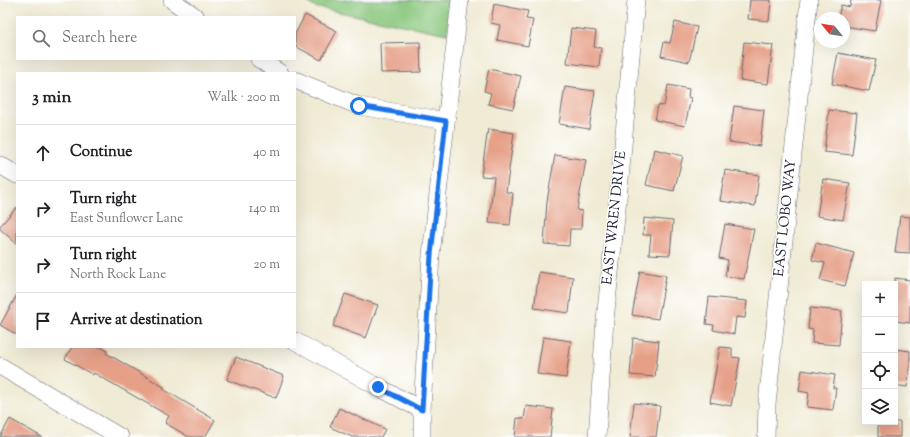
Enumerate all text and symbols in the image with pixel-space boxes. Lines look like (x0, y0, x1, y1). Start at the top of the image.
north arrow (814, 12, 850, 48)
search box (16, 16, 296, 60)
icon: search (30, 27, 52, 49)
text: Search here (62, 28, 137, 49)
text: 3 min (32, 86, 71, 110)
text: Walk · 200 m (207, 89, 280, 107)
route start (350, 97, 368, 115)
icon: ahead (32, 142, 54, 164)
text: Continue (70, 142, 132, 163)
text: 40 m (253, 144, 280, 162)
street label: EAST WREN DRIVE (598, 150, 632, 286)
street label: EAST LOBO WAY (770, 158, 802, 278)
text: Turn right (70, 189, 136, 210)
icon: right (32, 198, 54, 220)
text: 140 m (249, 200, 280, 218)
text: East Sunflower Lane (70, 210, 183, 228)
text: Turn right (70, 245, 136, 266)
icon: right (32, 254, 54, 276)
text: 20 m (254, 256, 280, 274)
text: North Rock Lane (70, 266, 166, 284)
map controls (862, 281, 898, 425)
button: + (862, 281, 898, 317)
icon: arrive (32, 310, 54, 332)
text: Arrive at destination (70, 310, 203, 331)
button: − (862, 317, 898, 353)
button: locate (862, 353, 898, 389)
route end (369, 378, 387, 396)
button: layers (862, 389, 898, 425)

